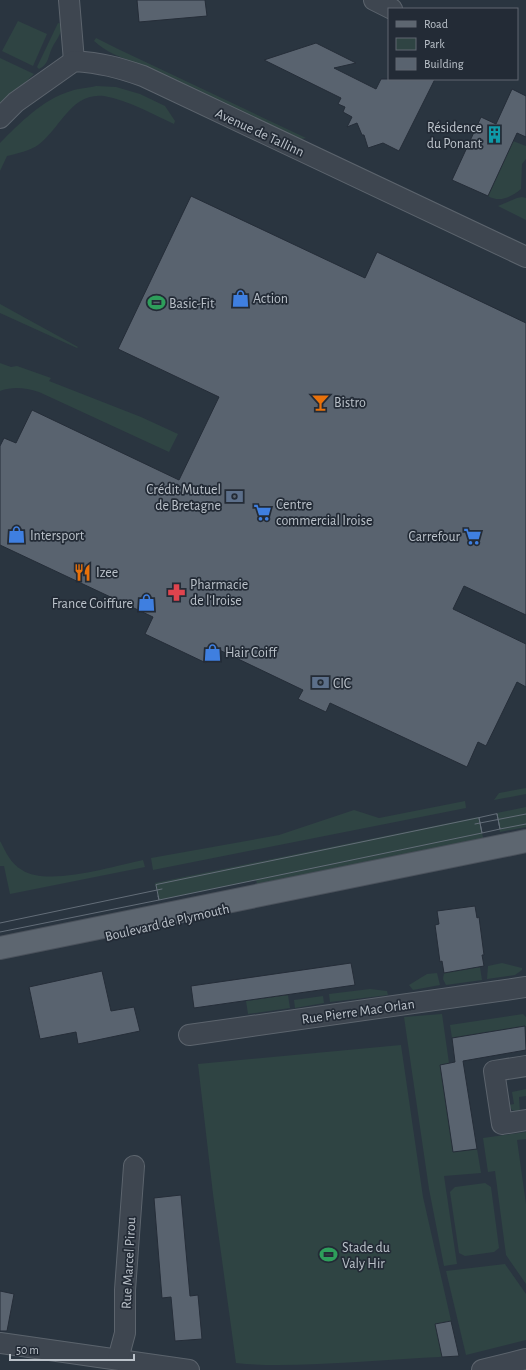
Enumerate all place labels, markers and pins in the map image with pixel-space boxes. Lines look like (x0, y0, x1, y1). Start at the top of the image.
place label: Résidence du Ponant (427, 121, 483, 151)
building icon: Résidence du Ponant (485, 125, 505, 145)
shop icon: Action (230, 288, 250, 308)
place label: Action (253, 292, 288, 306)
sports icon: Basic-Fit (146, 293, 166, 313)
place label: Basic-Fit (169, 297, 215, 311)
bar icon: Bistro (311, 392, 331, 412)
place label: Bistro (334, 396, 366, 410)
place label: Crédit Mutuel de Bretagne (146, 483, 221, 513)
bank icon: Crédit Mutuel de Bretagne (224, 487, 244, 507)
place label: Centre commercial Iroise (276, 498, 372, 528)
supermarket icon: Centre commercial Iroise (253, 502, 273, 522)
shop icon: Intersport (7, 525, 27, 545)
supermarket icon: Carrefour (463, 526, 483, 546)
place label: Intersport (30, 529, 85, 543)
place label: Carrefour (409, 530, 460, 544)
restaurant icon: Izee (73, 562, 93, 582)
place label: Izee (96, 566, 118, 580)
place label: Pharmacie de l'Iroise (190, 578, 248, 608)
pharmacy icon: Pharmacie de l'Iroise (167, 582, 187, 602)
shop icon: France Coiffure (136, 593, 156, 613)
place label: France Coiffure (52, 597, 133, 611)
shop icon: Hair Coiff (202, 642, 222, 662)
place label: Hair Coiff (225, 646, 277, 660)
bank icon: CIC (310, 673, 330, 693)
place label: CIC (333, 677, 351, 691)
place label: Stade du Valy Hir (342, 1241, 390, 1271)
sports icon: Stade du Valy Hir (319, 1245, 339, 1265)

